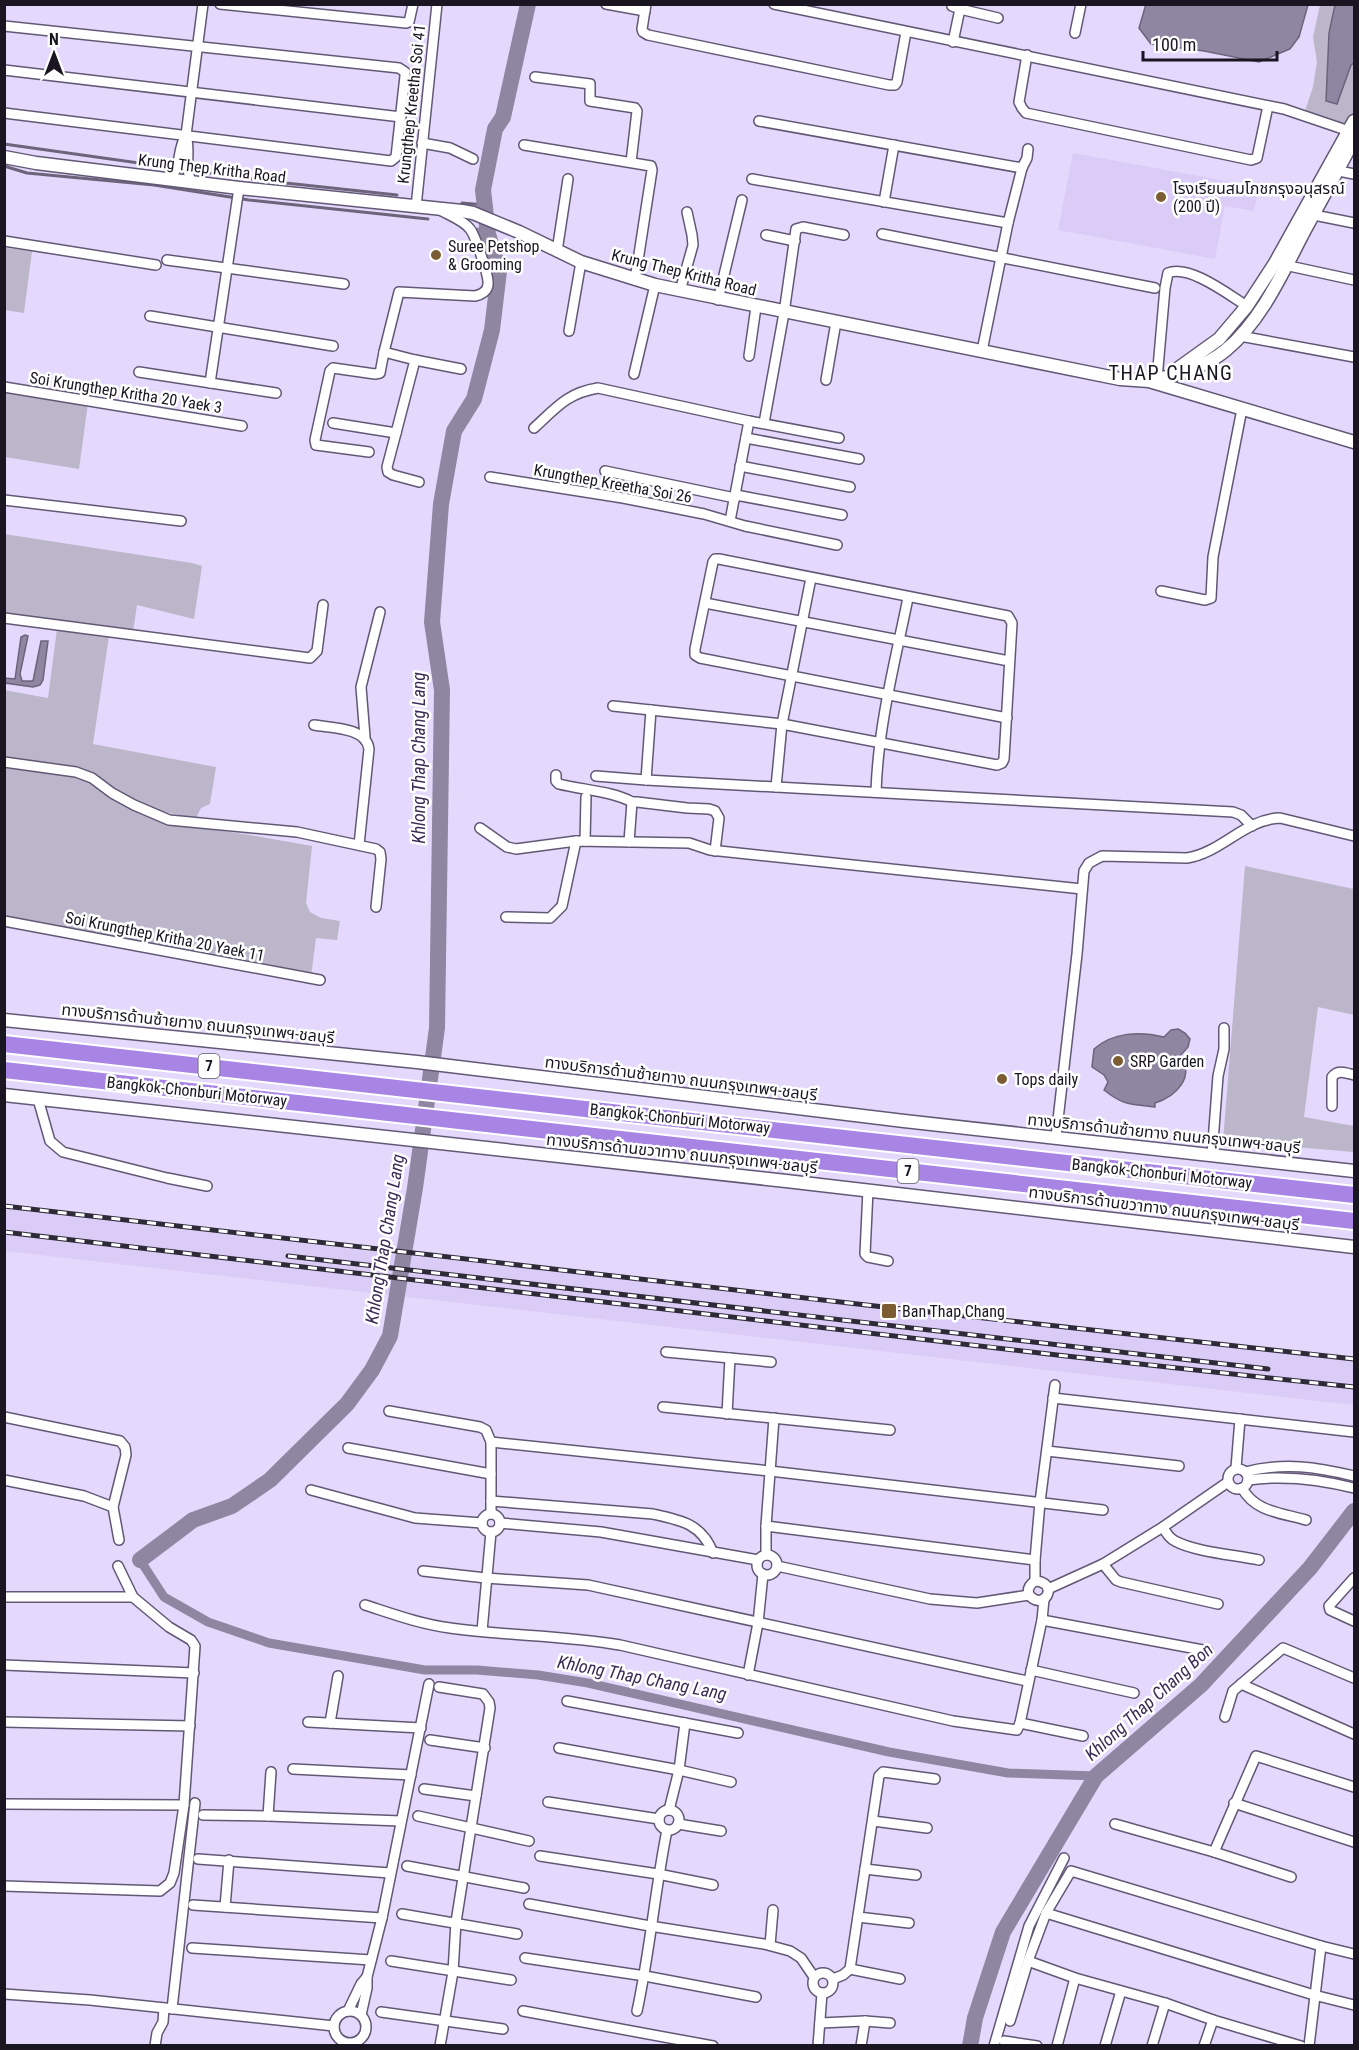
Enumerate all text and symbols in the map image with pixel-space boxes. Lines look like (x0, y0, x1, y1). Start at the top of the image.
street label: Krungthep Kreetha Soi 41 (394, 23, 429, 185)
north arrow (24, 24, 84, 84)
scale bar (1143, 24, 1276, 62)
text: N (49, 30, 59, 49)
text: 100 m (1152, 34, 1196, 55)
street label: Krung Thep Kritha Road (137, 150, 287, 187)
place label: โรงเรียนสมโภชกรุงอนุสรณ์ (200 ปี) (1173, 179, 1345, 216)
marker: โรงเรียนสมโภชกรุงอนุสรณ์ (200 ปี) (1154, 190, 1168, 204)
place label: Suree Petshop & Grooming (448, 237, 539, 274)
street label: Krung Thep Kritha Road (609, 245, 758, 300)
marker: Suree Petshop & Grooming (429, 248, 443, 262)
district label: THAP CHANG (1109, 361, 1233, 385)
street label: Soi Krungthep Kritha 20 Yaek 3 (28, 368, 223, 417)
street label: Krungthep Kreetha Soi 26 (532, 460, 694, 507)
water label: Khlong Thap Chang Lang (408, 672, 429, 844)
street label: Soi Krungthep Kritha 20 Yaek 11 (64, 908, 266, 965)
street label: ทางบริการด้านซ้ายทาง ถนนกรุงเทพฯ-ชลบุรี (61, 1000, 336, 1047)
street label: ทางบริการด้านซ้ายทาง ถนนกรุงเทพฯ-ชลบุรี (544, 1052, 818, 1105)
place label: SRP Garden (1130, 1052, 1204, 1071)
road number: 7 (198, 1054, 220, 1078)
marker: SRP Garden (1111, 1054, 1125, 1068)
place label: Tops daily (1014, 1070, 1078, 1089)
marker: Tops daily (995, 1072, 1009, 1086)
street label: Bangkok-Chonburi Motorway (106, 1073, 288, 1110)
street label: Bangkok-Chonburi Motorway (589, 1100, 771, 1137)
street label: ทางบริการด้านซ้ายทาง ถนนกรุงเทพฯ-ชลบุรี (1027, 1110, 1302, 1157)
street label: ทางบริการด้านขวาทาง ถนนกรุงเทพฯ-ชลบุรี (545, 1130, 819, 1177)
water label: Khlong Thap Chang Lang (361, 1152, 408, 1325)
street label: Bangkok-Chonburi Motorway (1071, 1155, 1253, 1192)
road number: 7 (898, 1159, 918, 1183)
street label: ทางบริการด้านขวาทาง ถนนกรุงเทพฯ-ชลบุรี (1028, 1182, 1301, 1235)
marker: Ban Thap Chang (880, 1302, 898, 1320)
place label: Ban Thap Chang (902, 1302, 1005, 1321)
water label: Khlong Thap Chang Bon (1080, 1639, 1217, 1765)
water label: Khlong Thap Chang Lang (556, 1651, 729, 1704)

